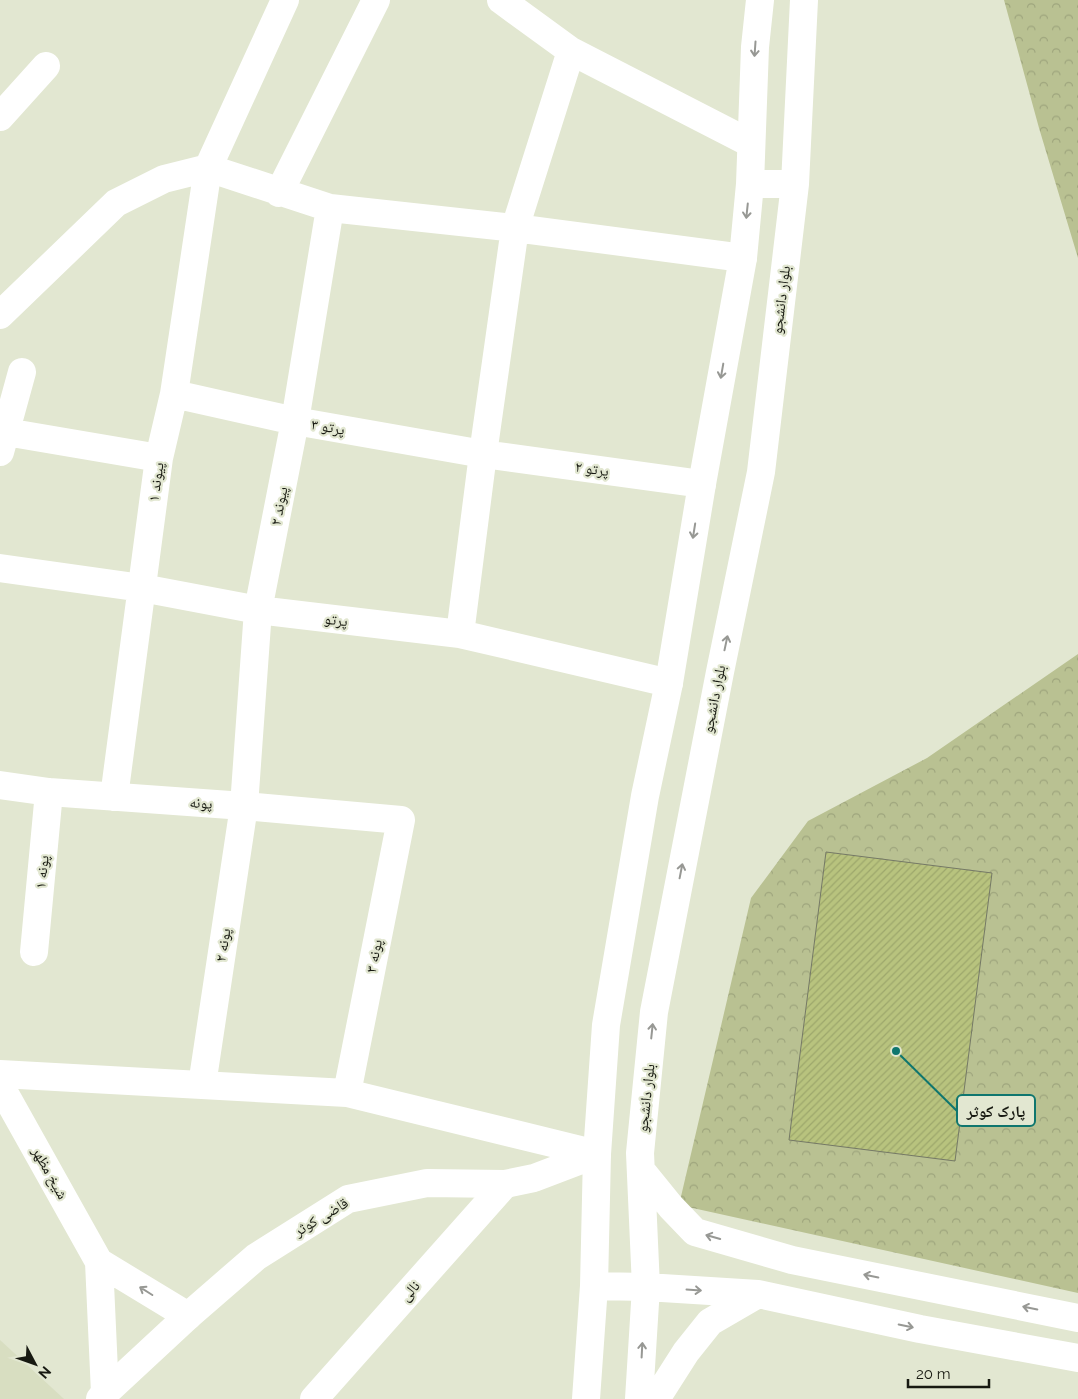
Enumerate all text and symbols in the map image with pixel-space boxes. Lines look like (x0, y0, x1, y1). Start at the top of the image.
one-way arrow (751, 40, 760, 56)
one-way arrow (742, 202, 752, 218)
street label: بلوار دانشجو (768, 265, 794, 335)
one-way arrow (717, 363, 727, 379)
street label: پرتو ۳ (310, 415, 346, 439)
street label: پرتو ۲ (574, 458, 610, 480)
street label: پیوند ۱ (144, 461, 168, 503)
street label: پیوند ۲ (266, 485, 292, 527)
one-way arrow (689, 523, 699, 539)
street label: پرتو (323, 610, 349, 630)
one-way arrow (721, 636, 731, 652)
street label: بلوار دانشجو (699, 663, 729, 735)
street label: پونه (189, 793, 213, 813)
street label: پونه ۱ (31, 854, 53, 890)
one-way arrow (677, 864, 687, 880)
street label: پونه ۲ (211, 927, 235, 963)
street label: پونه ۳ (362, 938, 386, 974)
one-way arrow (648, 1023, 657, 1039)
street label: بلوار دانشجو (633, 1063, 659, 1133)
callout: پارک کوثر (957, 1095, 1035, 1126)
text: پارک کوثر (966, 1102, 1025, 1121)
street label: شیخ مظهر (27, 1143, 72, 1203)
street label: قاضی کوثر (290, 1194, 352, 1242)
one-way arrow (706, 1232, 722, 1242)
one-way arrow (863, 1271, 879, 1280)
street label: نالی (396, 1277, 425, 1306)
one-way arrow (140, 1285, 154, 1295)
one-way arrow (686, 1286, 702, 1295)
one-way arrow (1023, 1303, 1039, 1313)
one-way arrow (898, 1322, 914, 1331)
north arrow (10, 1339, 60, 1389)
one-way arrow (637, 1343, 646, 1359)
scale bar (908, 1356, 989, 1388)
text: N (35, 1363, 54, 1382)
text: 20 m (916, 1365, 951, 1383)

